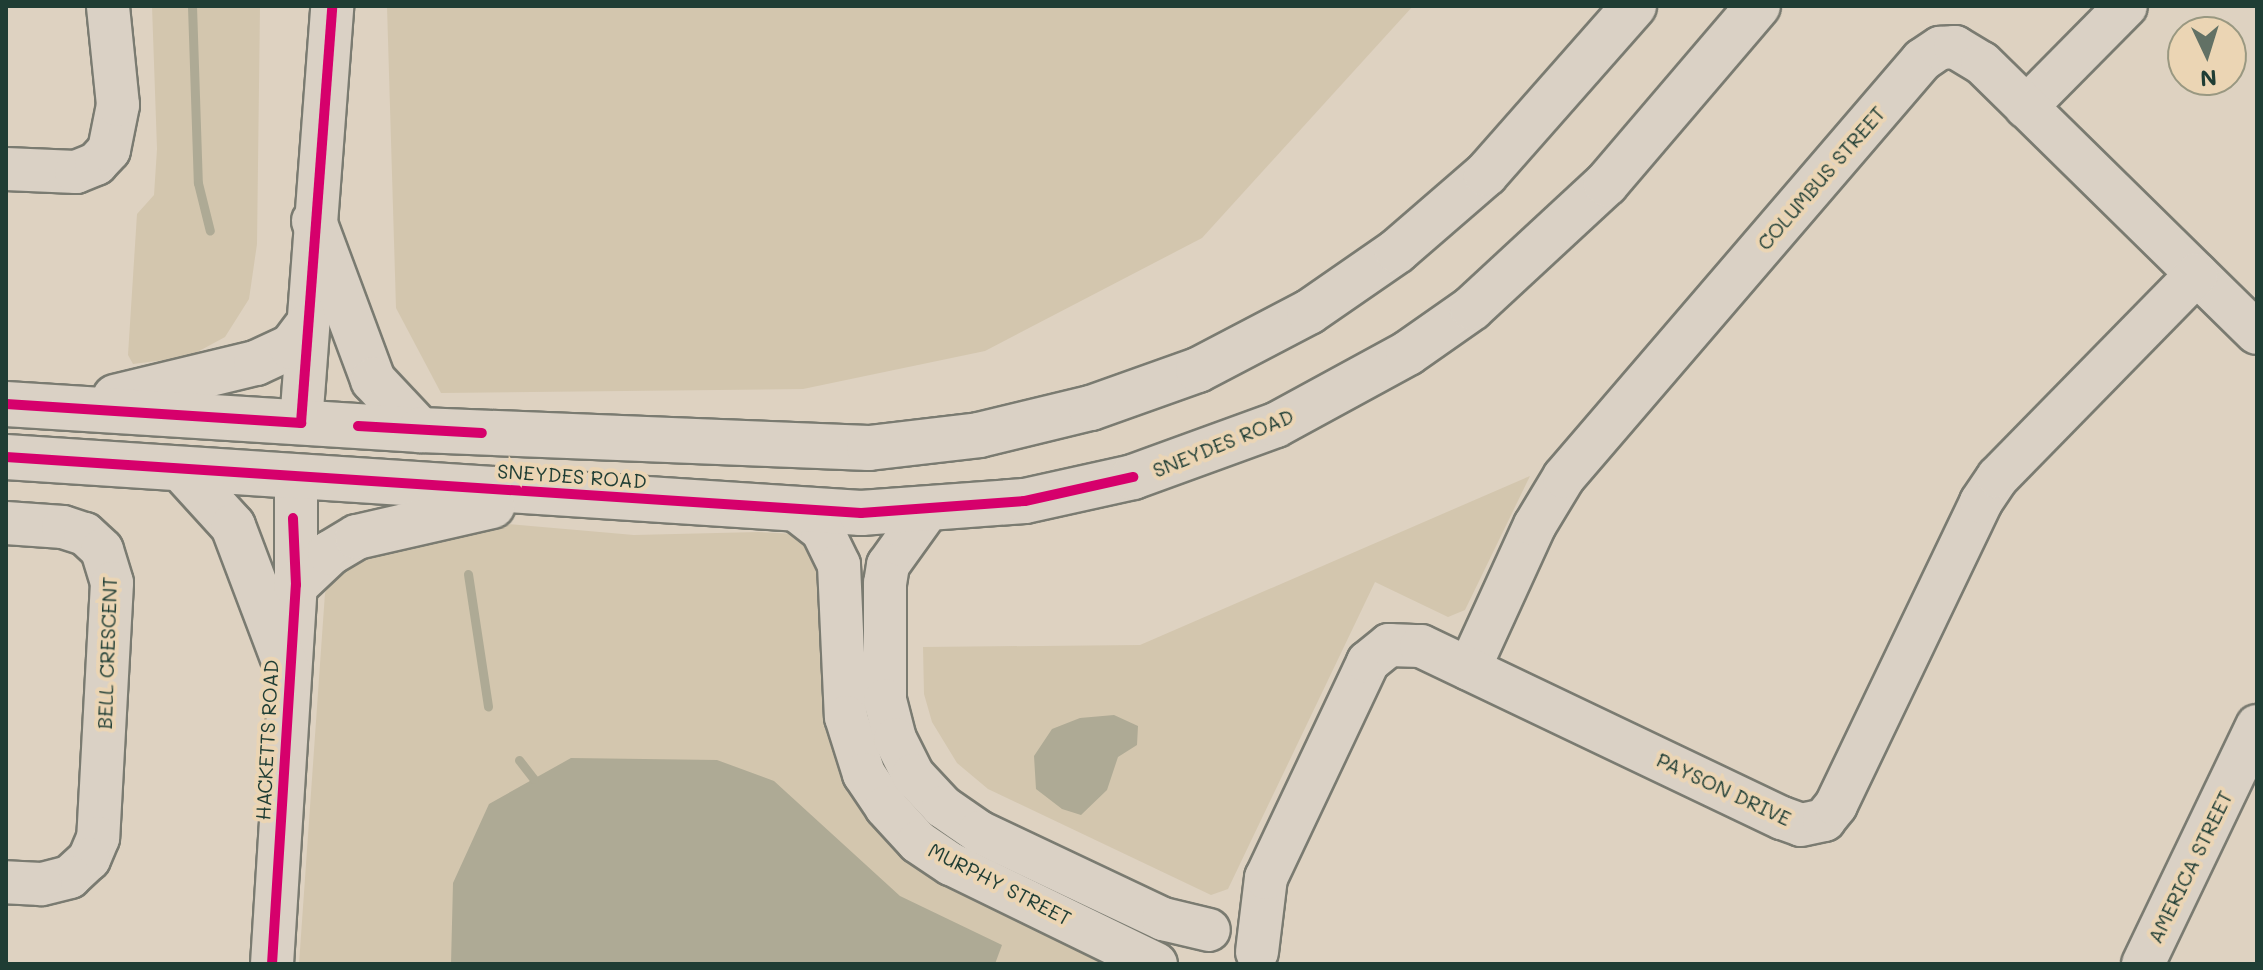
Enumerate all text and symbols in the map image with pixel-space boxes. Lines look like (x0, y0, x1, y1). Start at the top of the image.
north arrow (2167, 16, 2247, 96)
text: N (2199, 63, 2218, 93)
street label: COLUMBUS STREET (1752, 101, 1890, 255)
street label: SNEYDES ROAD (1149, 404, 1297, 482)
street label: SNEYDES ROAD (497, 459, 647, 493)
street label: BELL CRESCENT (92, 576, 122, 730)
street label: HACKETTS ROAD (251, 659, 283, 821)
street label: PAYSON DRIVE (1653, 747, 1795, 831)
street label: AMERICA STREET (2143, 787, 2237, 947)
street label: MURPHY STREET (924, 838, 1076, 930)

